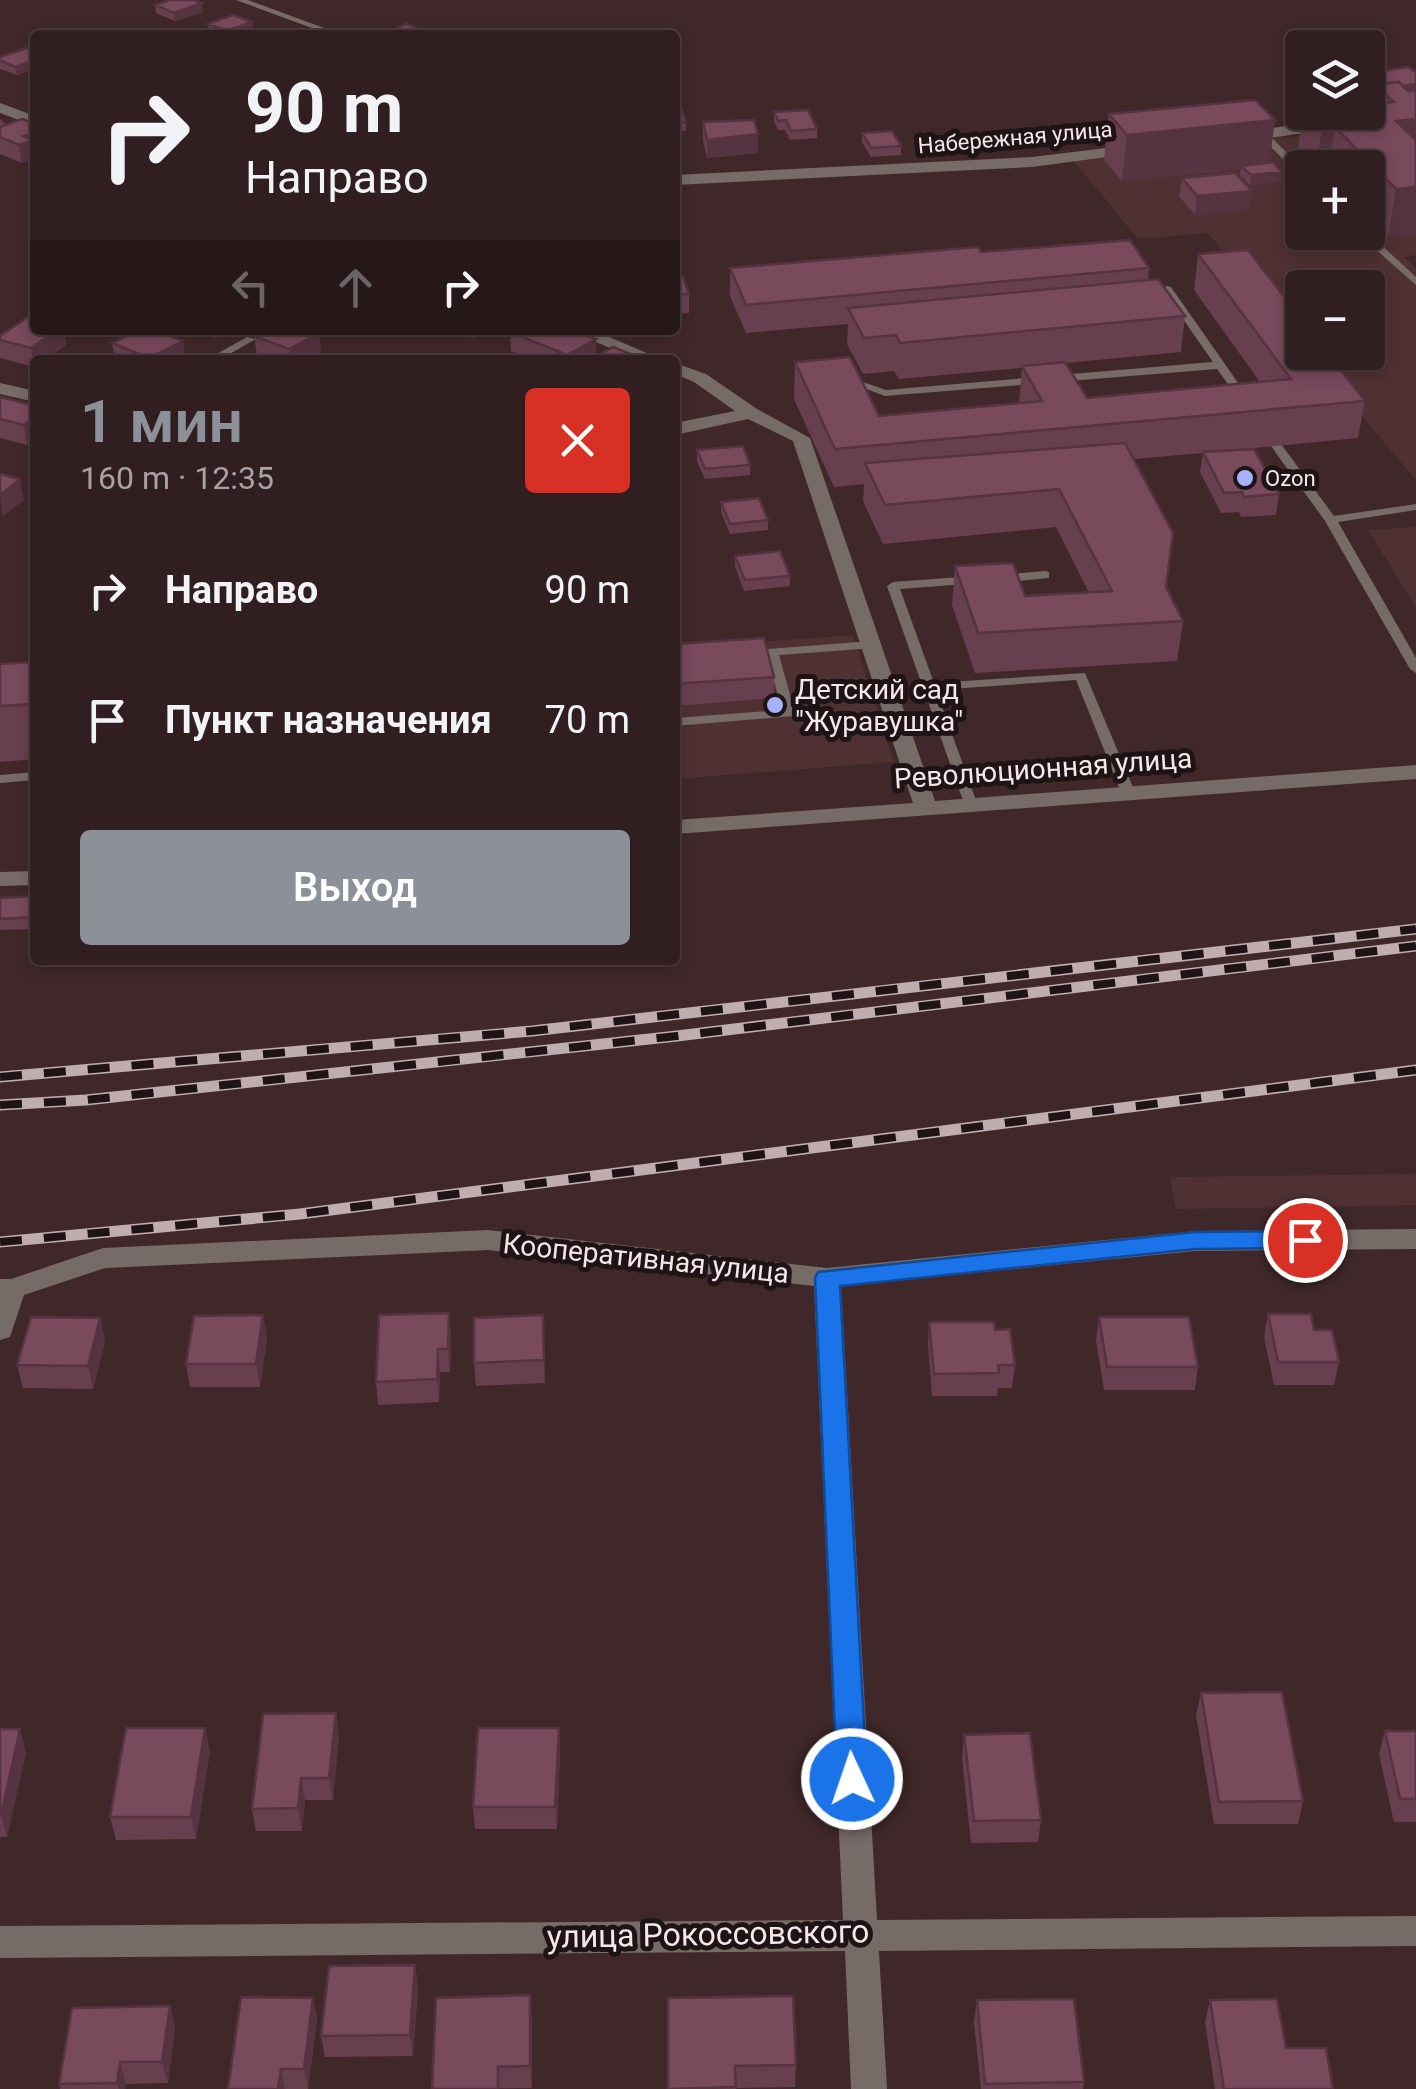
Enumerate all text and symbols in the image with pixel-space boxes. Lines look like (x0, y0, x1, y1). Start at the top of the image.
map controls (1285, 30, 1385, 370)
button: layers (1285, 30, 1385, 130)
text: 90 m (245, 67, 403, 149)
icon: right (80, 70, 210, 200)
street label: Набережная улица (917, 117, 1113, 158)
button: + (1285, 150, 1385, 250)
text: Направо (245, 151, 429, 204)
icon: left (223, 260, 278, 315)
icon: ahead (328, 260, 383, 315)
icon: right (433, 260, 488, 315)
button: − (1285, 270, 1385, 370)
text: 1 мин (80, 386, 243, 457)
button: close (525, 388, 630, 493)
text: 160 m · 12:35 (80, 459, 274, 497)
place label: Ozon (1265, 466, 1316, 491)
marker: Ozon (1234, 467, 1256, 489)
icon: right (80, 563, 135, 618)
text: Направо (165, 568, 318, 612)
text: 90 m (545, 568, 630, 612)
place label: Детский сад "Журавушка" (795, 673, 963, 738)
icon: arrive (80, 693, 135, 748)
marker: Детский сад "Журавушка" (764, 694, 786, 716)
text: Пункт назначения (165, 698, 492, 742)
text: 70 m (545, 698, 630, 742)
street label: Революционная улица (893, 742, 1193, 795)
button: Выход (80, 830, 630, 945)
pin (1263, 1198, 1348, 1283)
icon: arrive (1278, 1213, 1333, 1268)
street label: Кооперативная улица (501, 1227, 791, 1290)
position arrow (800, 1727, 904, 1831)
street label: улица Рокоссовского (546, 1912, 870, 1956)

